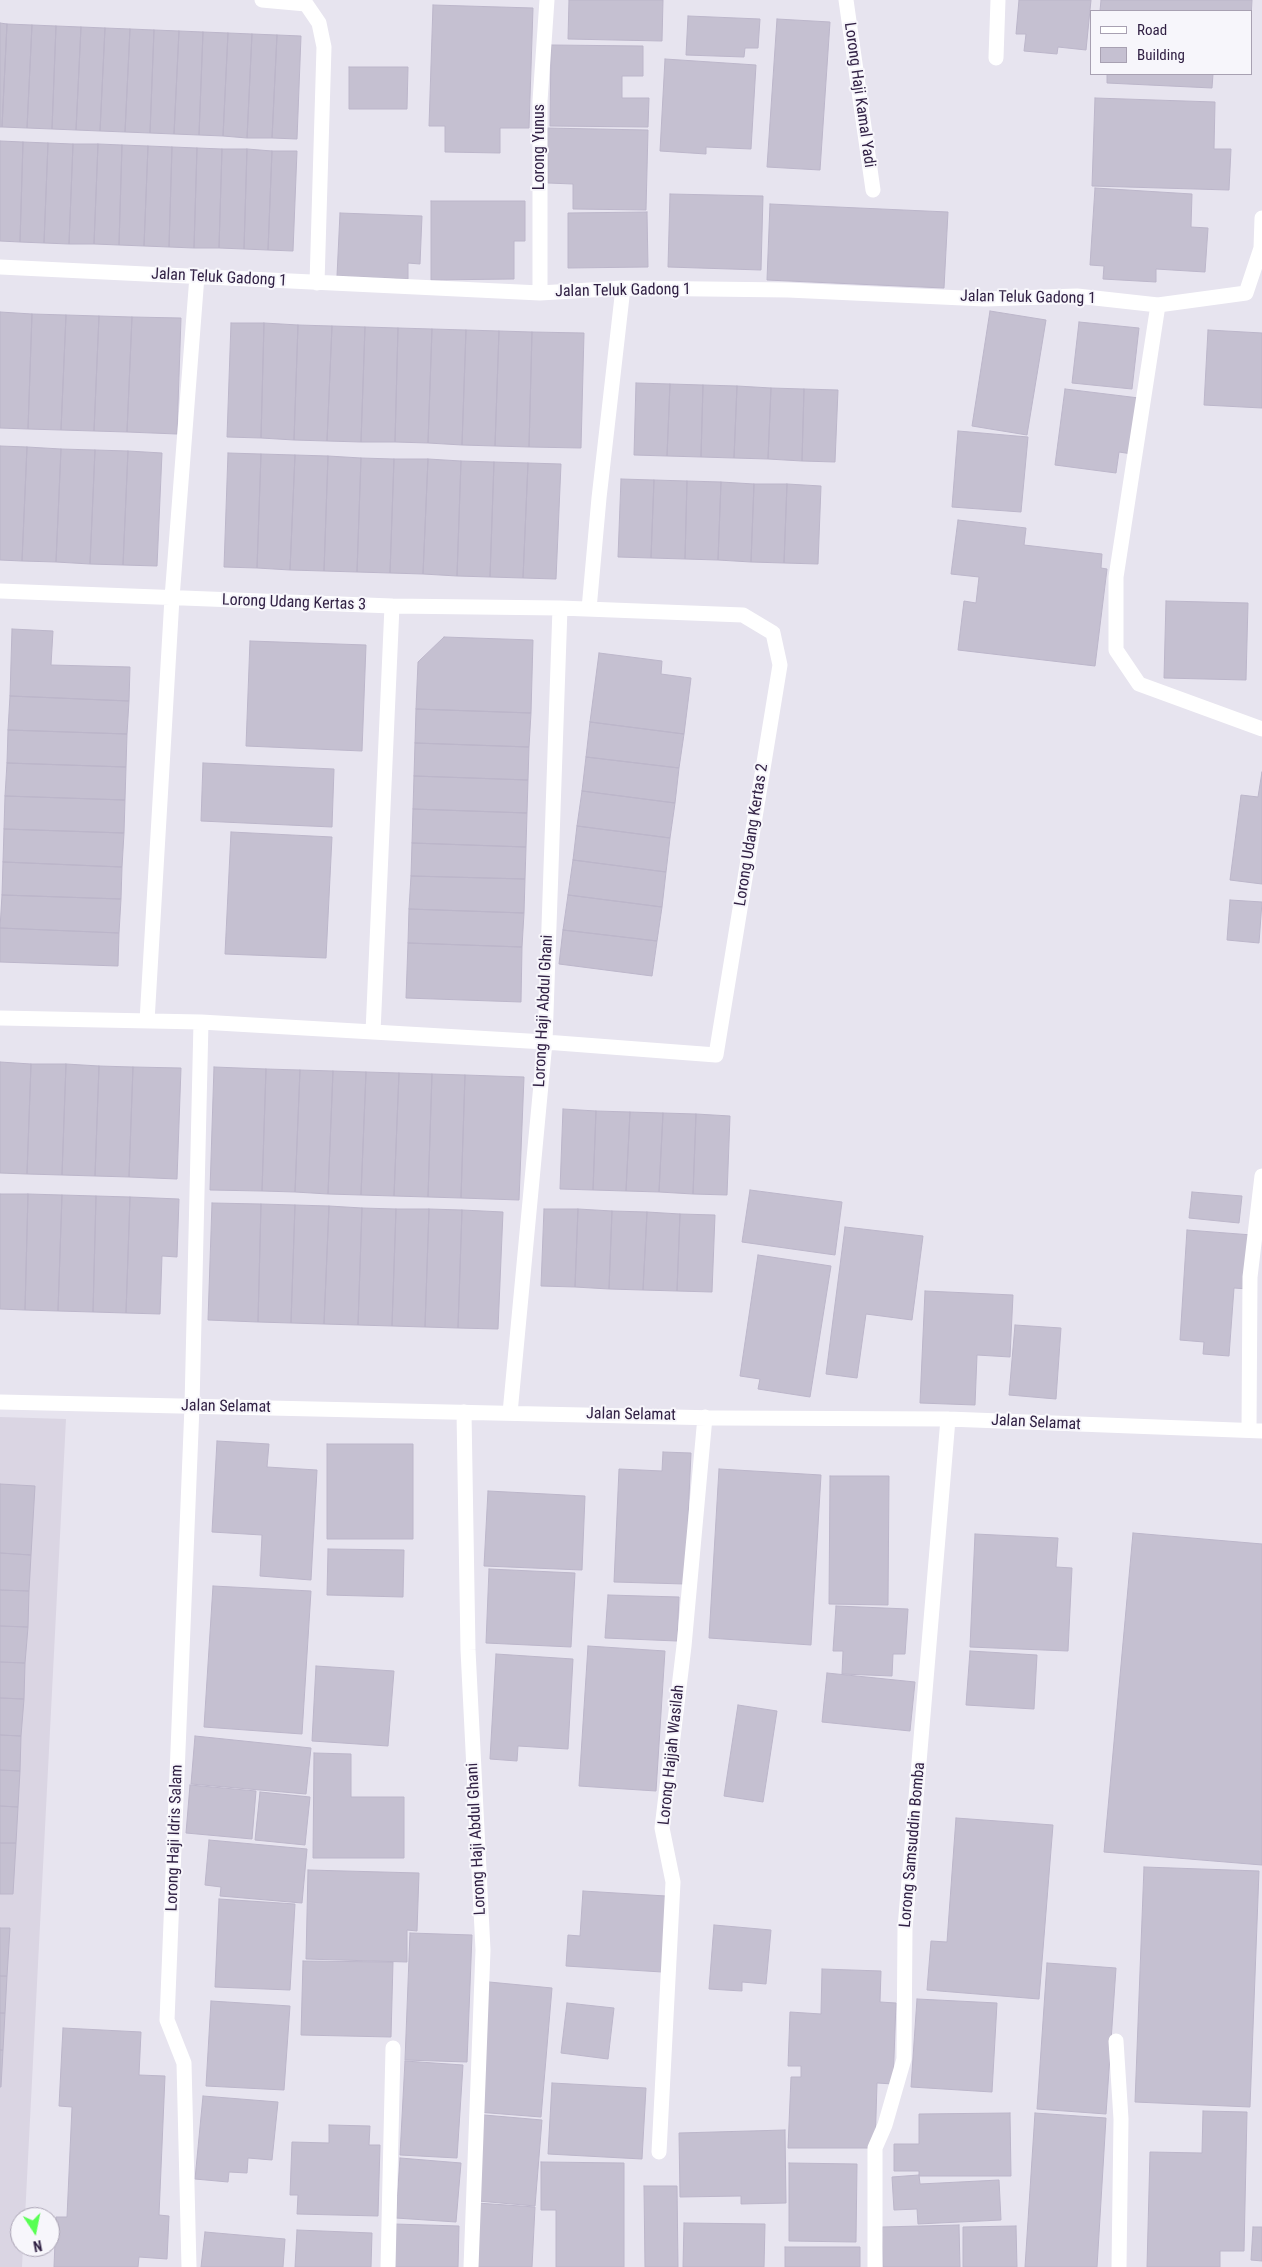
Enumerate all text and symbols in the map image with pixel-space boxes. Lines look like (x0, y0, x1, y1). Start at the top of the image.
legend (1090, 10, 1252, 75)
street label: Lorong Haji Kamal Yadi (839, 21, 879, 169)
text: Road (1137, 21, 1167, 39)
text: Building (1137, 46, 1185, 64)
street label: Lorong Yunus (530, 104, 550, 190)
street label: Jalan Teluk Gadong 1 (151, 265, 287, 291)
street label: Jalan Teluk Gadong 1 (555, 280, 691, 302)
street label: Jalan Teluk Gadong 1 (960, 287, 1096, 309)
street label: Lorong Udang Kertas 3 (222, 591, 366, 615)
street label: Lorong Udang Kertas 2 (731, 762, 773, 908)
street label: Lorong Haji Abdul Ghani (530, 934, 558, 1088)
street label: Jalan Selamat (181, 1397, 271, 1417)
street label: Jalan Selamat (586, 1405, 676, 1425)
street label: Jalan Selamat (991, 1411, 1081, 1435)
street label: Lorong Hajjah Wasilah (655, 1684, 689, 1826)
street label: Lorong Samsuddin Bomba (896, 1761, 930, 1929)
street label: Lorong Haji Abdul Ghani (463, 1762, 491, 1916)
street label: Lorong Haji Idris Salam (163, 1764, 187, 1912)
north arrow (10, 2207, 60, 2257)
text: N (32, 2237, 43, 2254)

